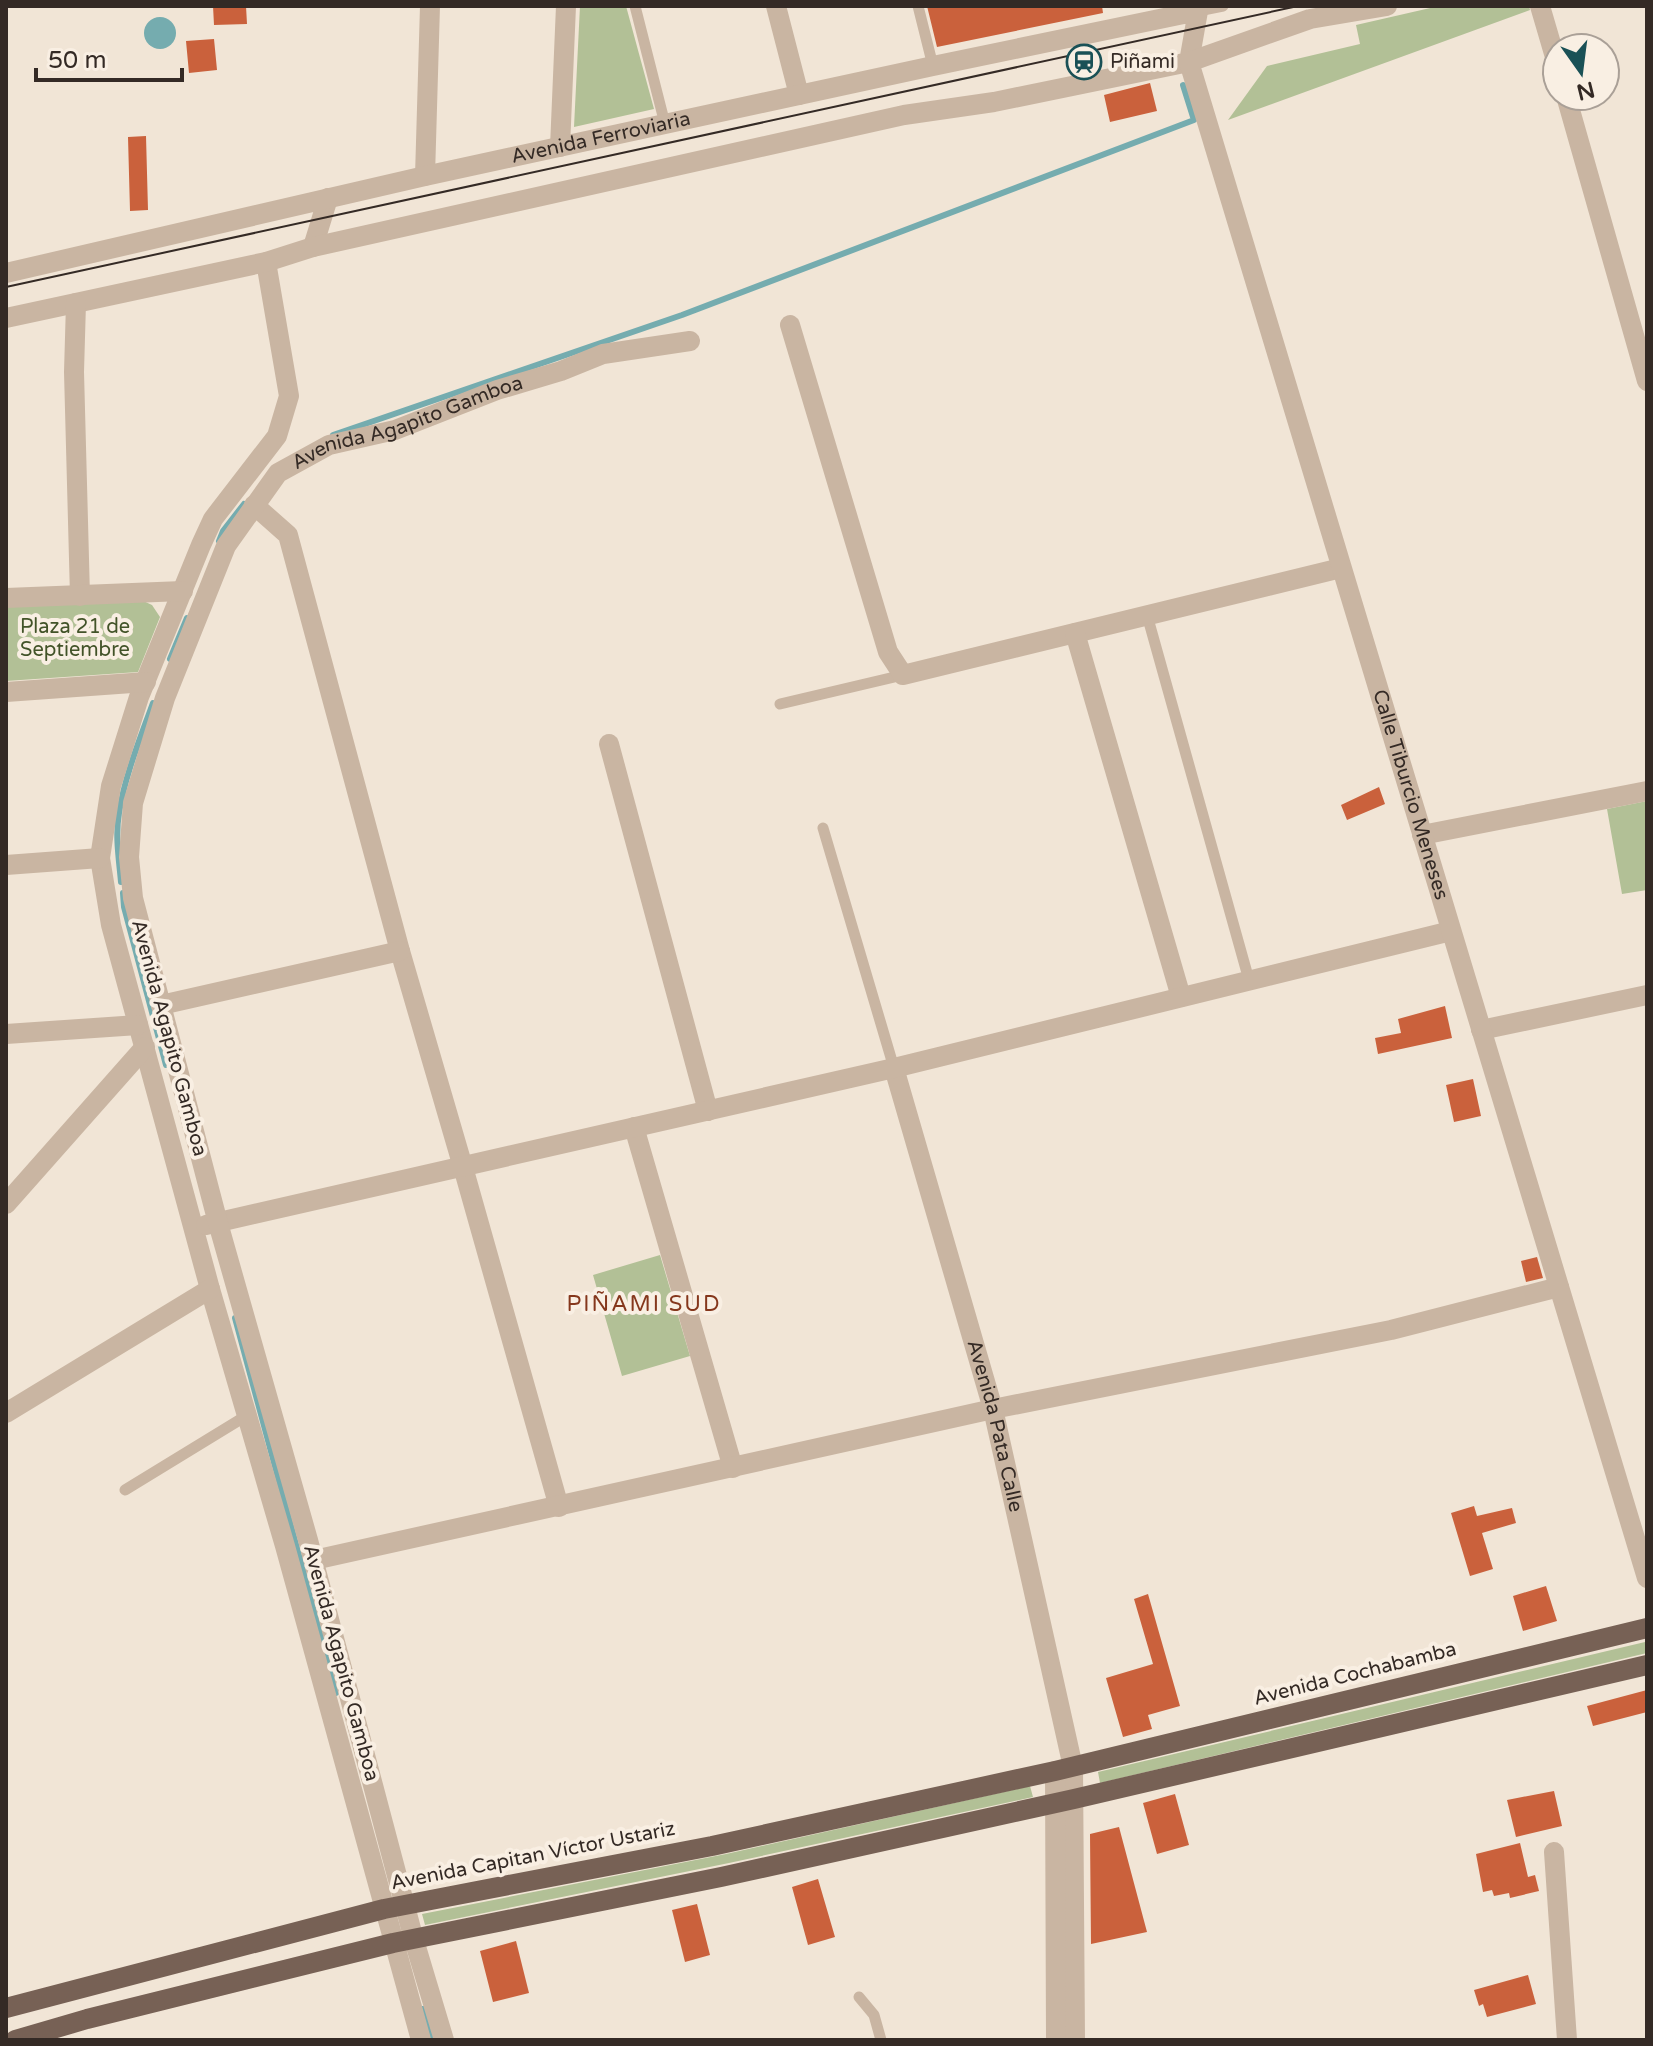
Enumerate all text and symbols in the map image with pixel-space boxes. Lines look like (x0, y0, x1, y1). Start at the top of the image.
scale bar (36, 32, 182, 82)
north arrow (1541, 32, 1621, 112)
station icon: Piñami (1065, 43, 1103, 81)
text: 50 m (48, 46, 106, 75)
place label: Piñami (1110, 50, 1175, 74)
text: N (1574, 76, 1597, 105)
street label: Avenida Ferroviaria (509, 107, 693, 169)
street label: Avenida Agapito Gamboa (288, 371, 526, 475)
park label: Plaza 21 de Septiembre (20, 615, 130, 662)
street label: Calle Tiburcio Meneses (1367, 687, 1453, 903)
street label: Avenida Agapito Gamboa (126, 917, 212, 1159)
district label: PIÑAMI SUD (566, 1291, 722, 1317)
street label: Avenida Pata Calle (962, 1337, 1028, 1514)
street label: Avenida Agapito Gamboa (298, 1542, 384, 1784)
street label: Avenida Cochabamba (1251, 1637, 1459, 1711)
street label: Avenida Capitan Víctor Ustariz (389, 1817, 677, 1895)

